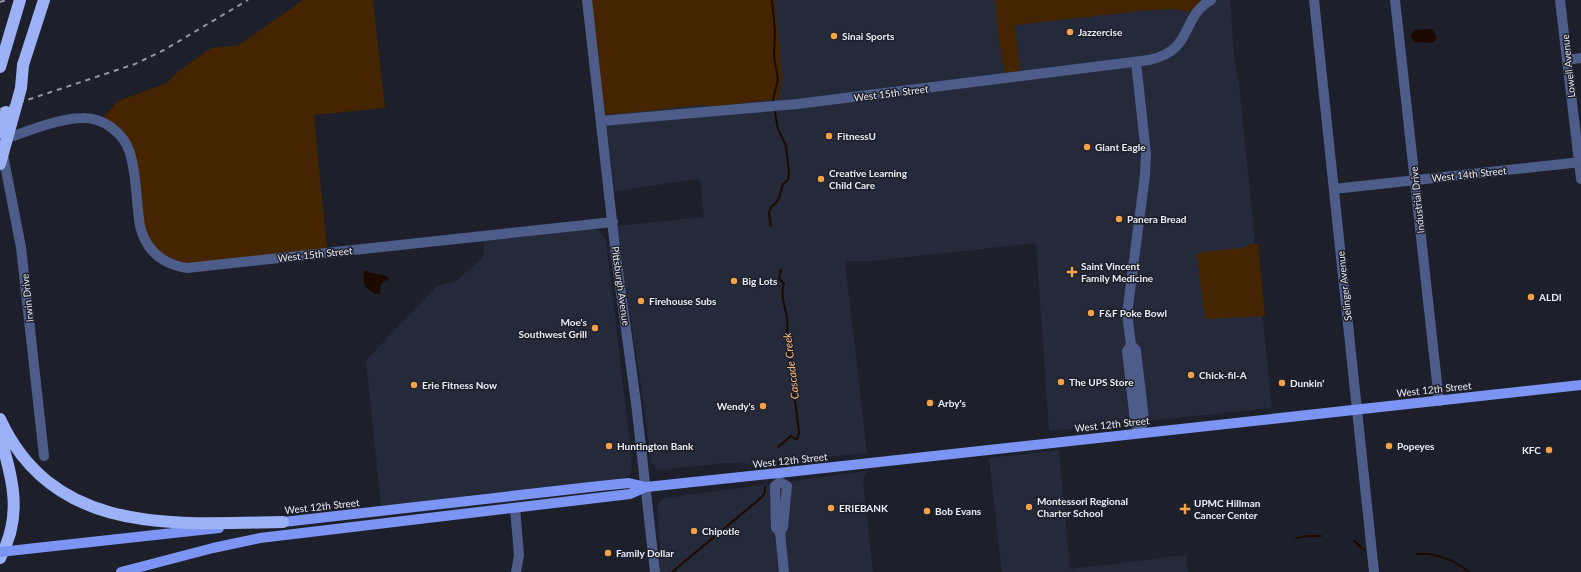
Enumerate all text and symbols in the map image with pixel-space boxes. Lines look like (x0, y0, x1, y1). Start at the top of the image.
place label: Jazzercise (1078, 26, 1123, 38)
marker: Jazzercise (1065, 27, 1075, 37)
place label: Sinai Sports (842, 30, 895, 42)
marker: Sinai Sports (829, 31, 839, 41)
street label: Lowell Avenue (1559, 34, 1577, 98)
street label: West 15th Street (853, 82, 929, 104)
place label: FitnessU (837, 130, 876, 142)
marker: FitnessU (824, 131, 834, 141)
place label: Giant Eagle (1095, 141, 1146, 153)
marker: Giant Eagle (1082, 142, 1092, 152)
street label: West 14th Street (1431, 164, 1507, 184)
street label: Industrial Drive (1408, 166, 1426, 234)
place label: Creative Learning Child Care (829, 167, 908, 191)
marker: Creative Learning Child Care (816, 174, 826, 184)
place label: Panera Bread (1127, 213, 1187, 225)
marker: Panera Bread (1114, 214, 1124, 224)
street label: West 15th Street (277, 244, 353, 264)
street label: Pittsburgh Avenue (609, 245, 633, 327)
street label: Selinger Avenue (1334, 250, 1354, 322)
place label: Saint Vincent Family Medicine (1081, 260, 1154, 284)
marker: Saint Vincent Family Medicine (1066, 266, 1078, 278)
street label: Irwin Drive (18, 273, 36, 323)
place label: Big Lots (742, 275, 778, 287)
marker: Big Lots (729, 276, 739, 286)
place label: ALDI (1538, 291, 1562, 303)
marker: ALDI (1526, 292, 1536, 302)
place label: Firehouse Subs (649, 295, 717, 307)
marker: Firehouse Subs (636, 296, 646, 306)
place label: F&F Poke Bowl (1099, 307, 1167, 319)
marker: F&F Poke Bowl (1086, 308, 1096, 318)
place label: Moe's Southwest Grill (519, 316, 588, 340)
marker: Moe's Southwest Grill (590, 323, 600, 333)
water label: Cascade Creek (780, 331, 801, 400)
place label: Chick-fil-A (1199, 369, 1247, 381)
marker: Chick-fil-A (1186, 370, 1196, 380)
place label: The UPS Store (1069, 376, 1134, 388)
marker: The UPS Store (1056, 377, 1066, 387)
place label: Dunkin' (1290, 377, 1324, 389)
marker: Dunkin' (1277, 378, 1287, 388)
place label: Erie Fitness Now (422, 379, 497, 391)
street label: West 12th Street (1396, 379, 1472, 399)
marker: Erie Fitness Now (409, 380, 419, 390)
place label: Arby's (937, 397, 966, 409)
marker: Arby's (925, 398, 935, 408)
place label: Wendy's (717, 400, 756, 412)
marker: Wendy's (758, 401, 768, 411)
street label: West 12th Street (1074, 414, 1150, 434)
place label: Huntington Bank (617, 440, 694, 452)
place label: Popeyes (1397, 440, 1435, 452)
marker: Huntington Bank (604, 441, 614, 451)
marker: Popeyes (1384, 441, 1394, 451)
place label: KFC (1522, 444, 1541, 456)
marker: KFC (1544, 445, 1554, 455)
street label: West 12th Street (752, 450, 828, 470)
place label: Montessori Regional Charter School (1037, 495, 1128, 519)
street label: West 12th Street (284, 496, 360, 516)
place label: UPMC Hillman Cancer Center (1194, 497, 1261, 521)
place label: ERIEBANK (839, 502, 888, 514)
marker: Montessori Regional Charter School (1024, 502, 1034, 512)
marker: ERIEBANK (826, 503, 836, 513)
marker: UPMC Hillman Cancer Center (1179, 503, 1191, 515)
place label: Bob Evans (935, 505, 982, 517)
marker: Bob Evans (922, 506, 932, 516)
place label: Chipotle (702, 525, 740, 537)
marker: Chipotle (689, 526, 699, 536)
place label: Family Dollar (616, 547, 674, 559)
marker: Family Dollar (603, 548, 613, 558)

